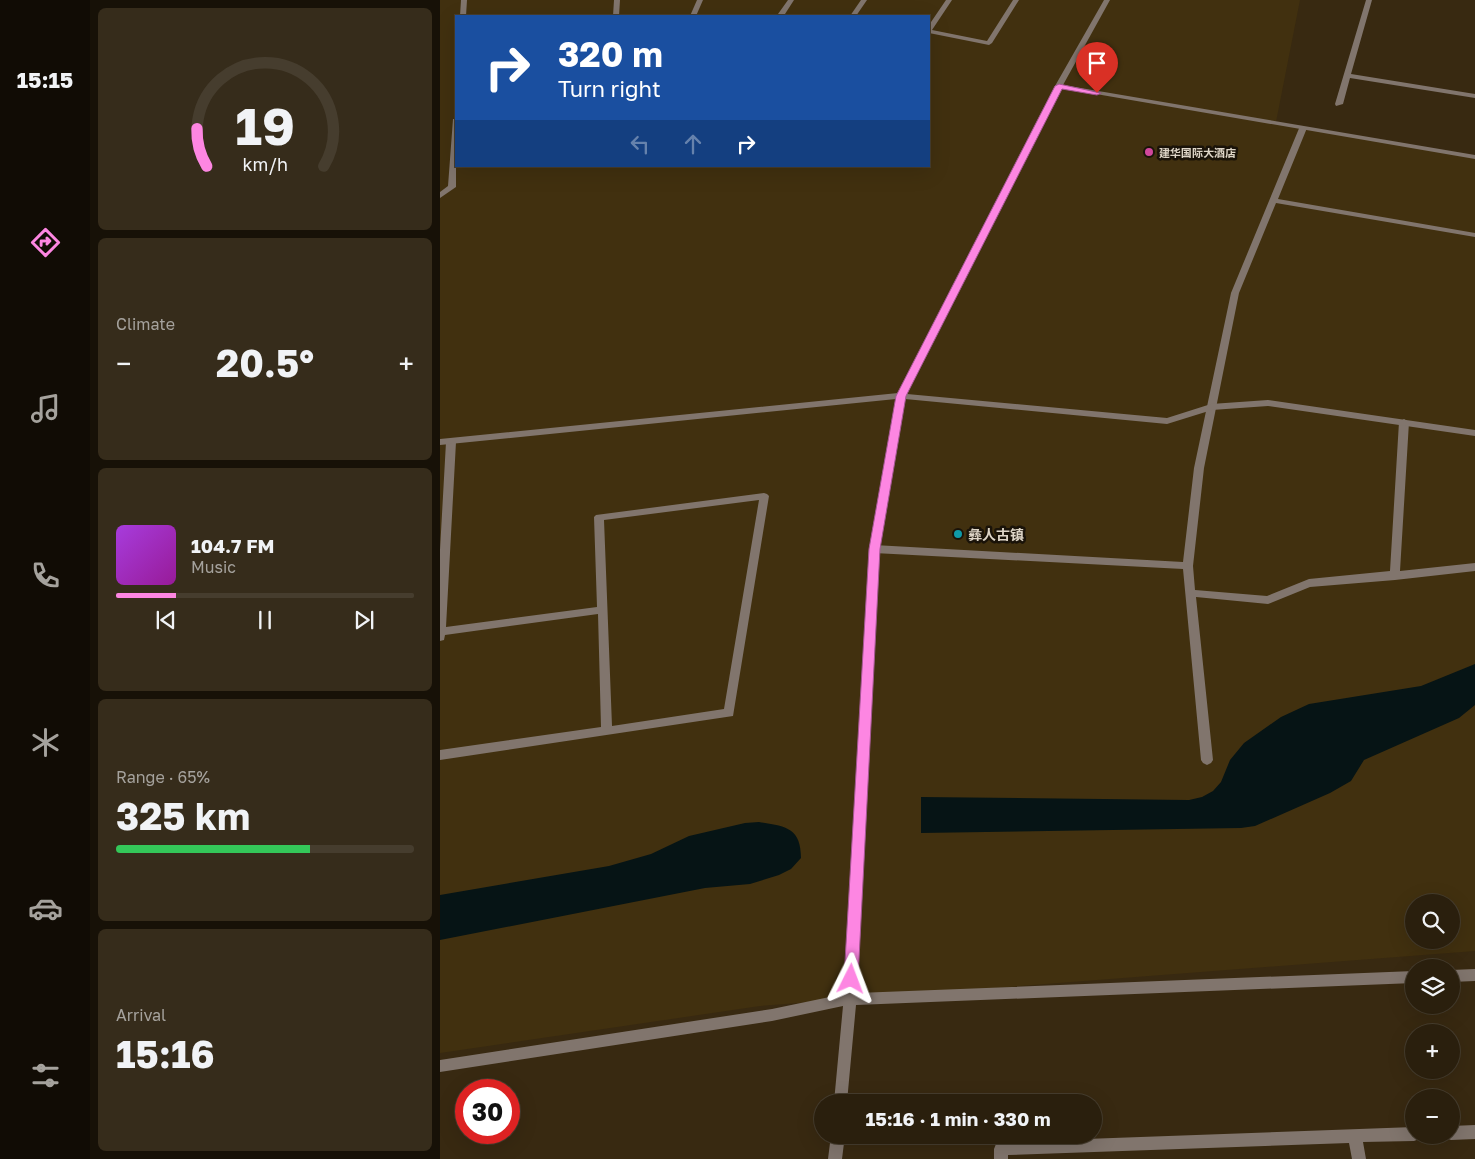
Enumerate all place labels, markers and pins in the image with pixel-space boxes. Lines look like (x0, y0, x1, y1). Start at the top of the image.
pin (1076, 42, 1118, 93)
marker: 建华国际大酒店 (1143, 146, 1155, 158)
place label: 建华国际大酒店 (1159, 146, 1236, 159)
place label: 彝人古镇 (968, 526, 1024, 543)
marker: 彝人古镇 (952, 528, 964, 540)

